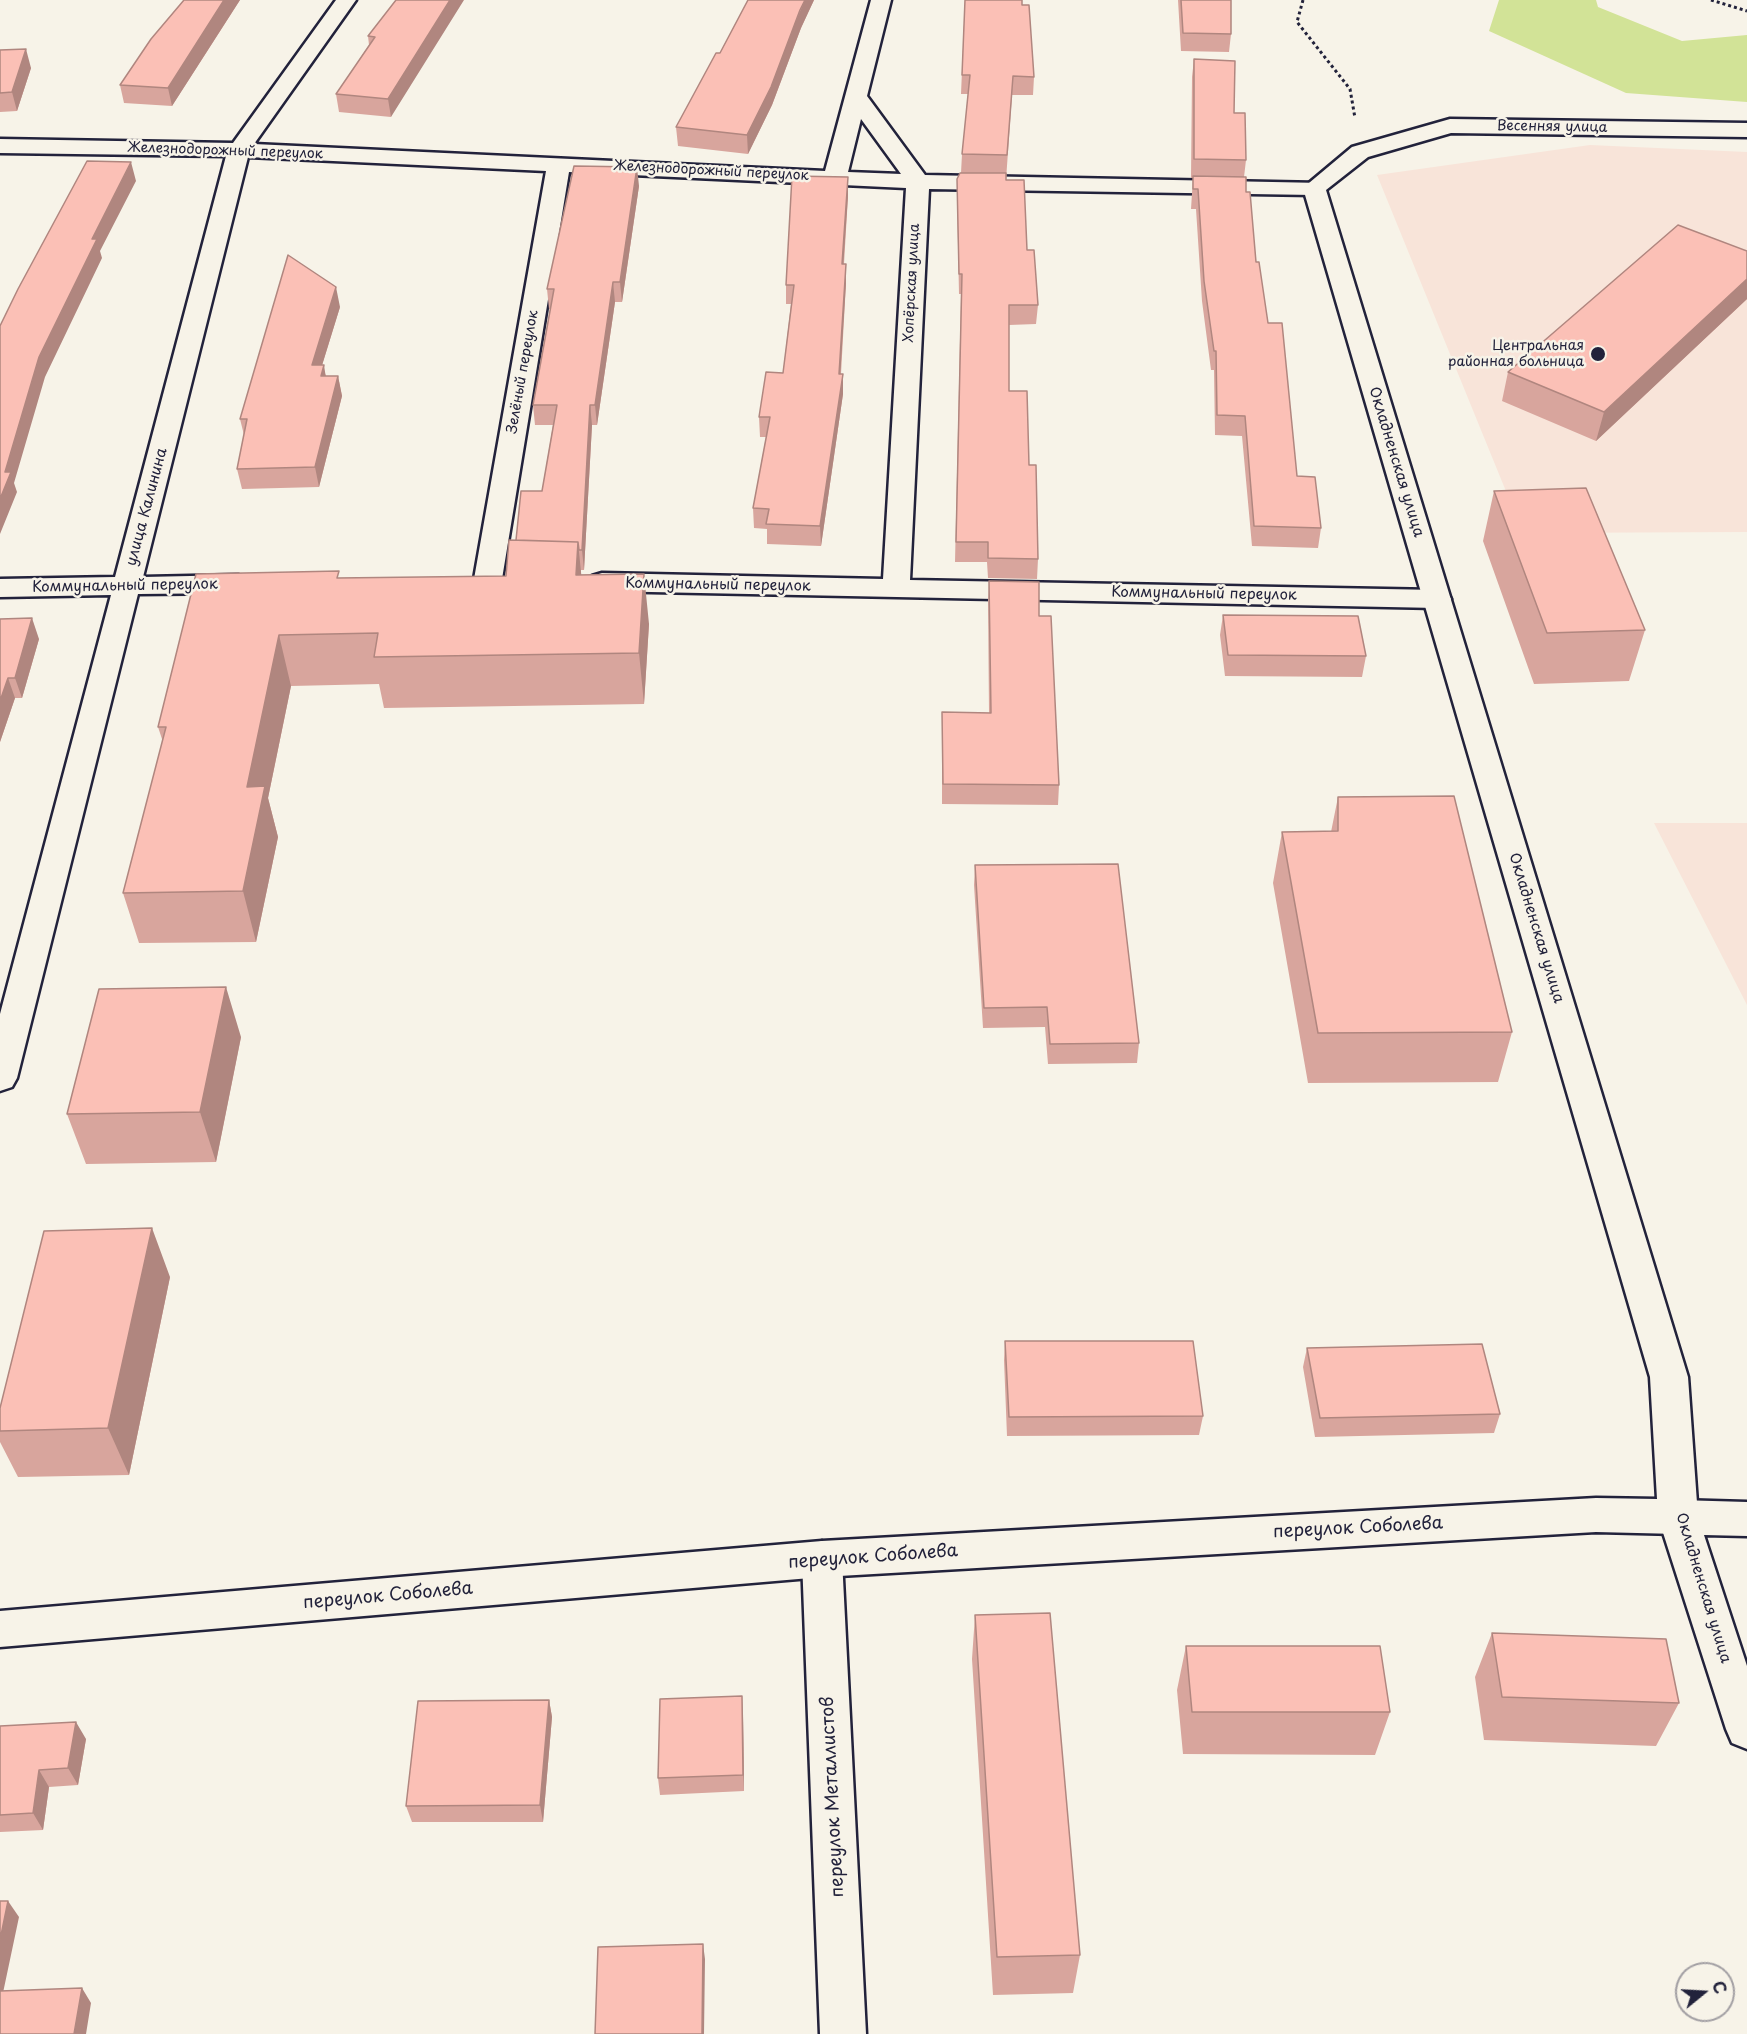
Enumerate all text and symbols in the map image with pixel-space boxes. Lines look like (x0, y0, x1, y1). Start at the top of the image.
street label: Весенняя улица (1497, 118, 1607, 136)
street label: Железнодорожный переулок (127, 139, 323, 163)
street label: Железнодорожный переулок (613, 157, 809, 185)
street label: Хопёрская улица (900, 223, 924, 343)
street label: Зелёный переулок (504, 309, 542, 435)
place label: Центральная районная больница (1448, 338, 1584, 370)
marker: Центральная районная больница (1589, 345, 1607, 363)
street label: Окладненская улица (1365, 385, 1427, 539)
street label: улица Калинина (123, 446, 171, 568)
street label: Коммунальный переулок (625, 574, 811, 596)
street label: Коммунальный переулок (32, 575, 218, 597)
street label: Коммунальный переулок (1111, 583, 1297, 605)
street label: Окладненская улица (1505, 851, 1567, 1005)
street label: Окладненская улица (1672, 1511, 1734, 1665)
street label: переулок Соболева (1272, 1513, 1444, 1543)
street label: переулок Соболева (787, 1540, 959, 1574)
street label: переулок Соболева (302, 1578, 474, 1614)
street label: переулок Металлистов (817, 1696, 849, 1898)
north arrow (1675, 1962, 1735, 2022)
text: С (1707, 1978, 1733, 1996)

